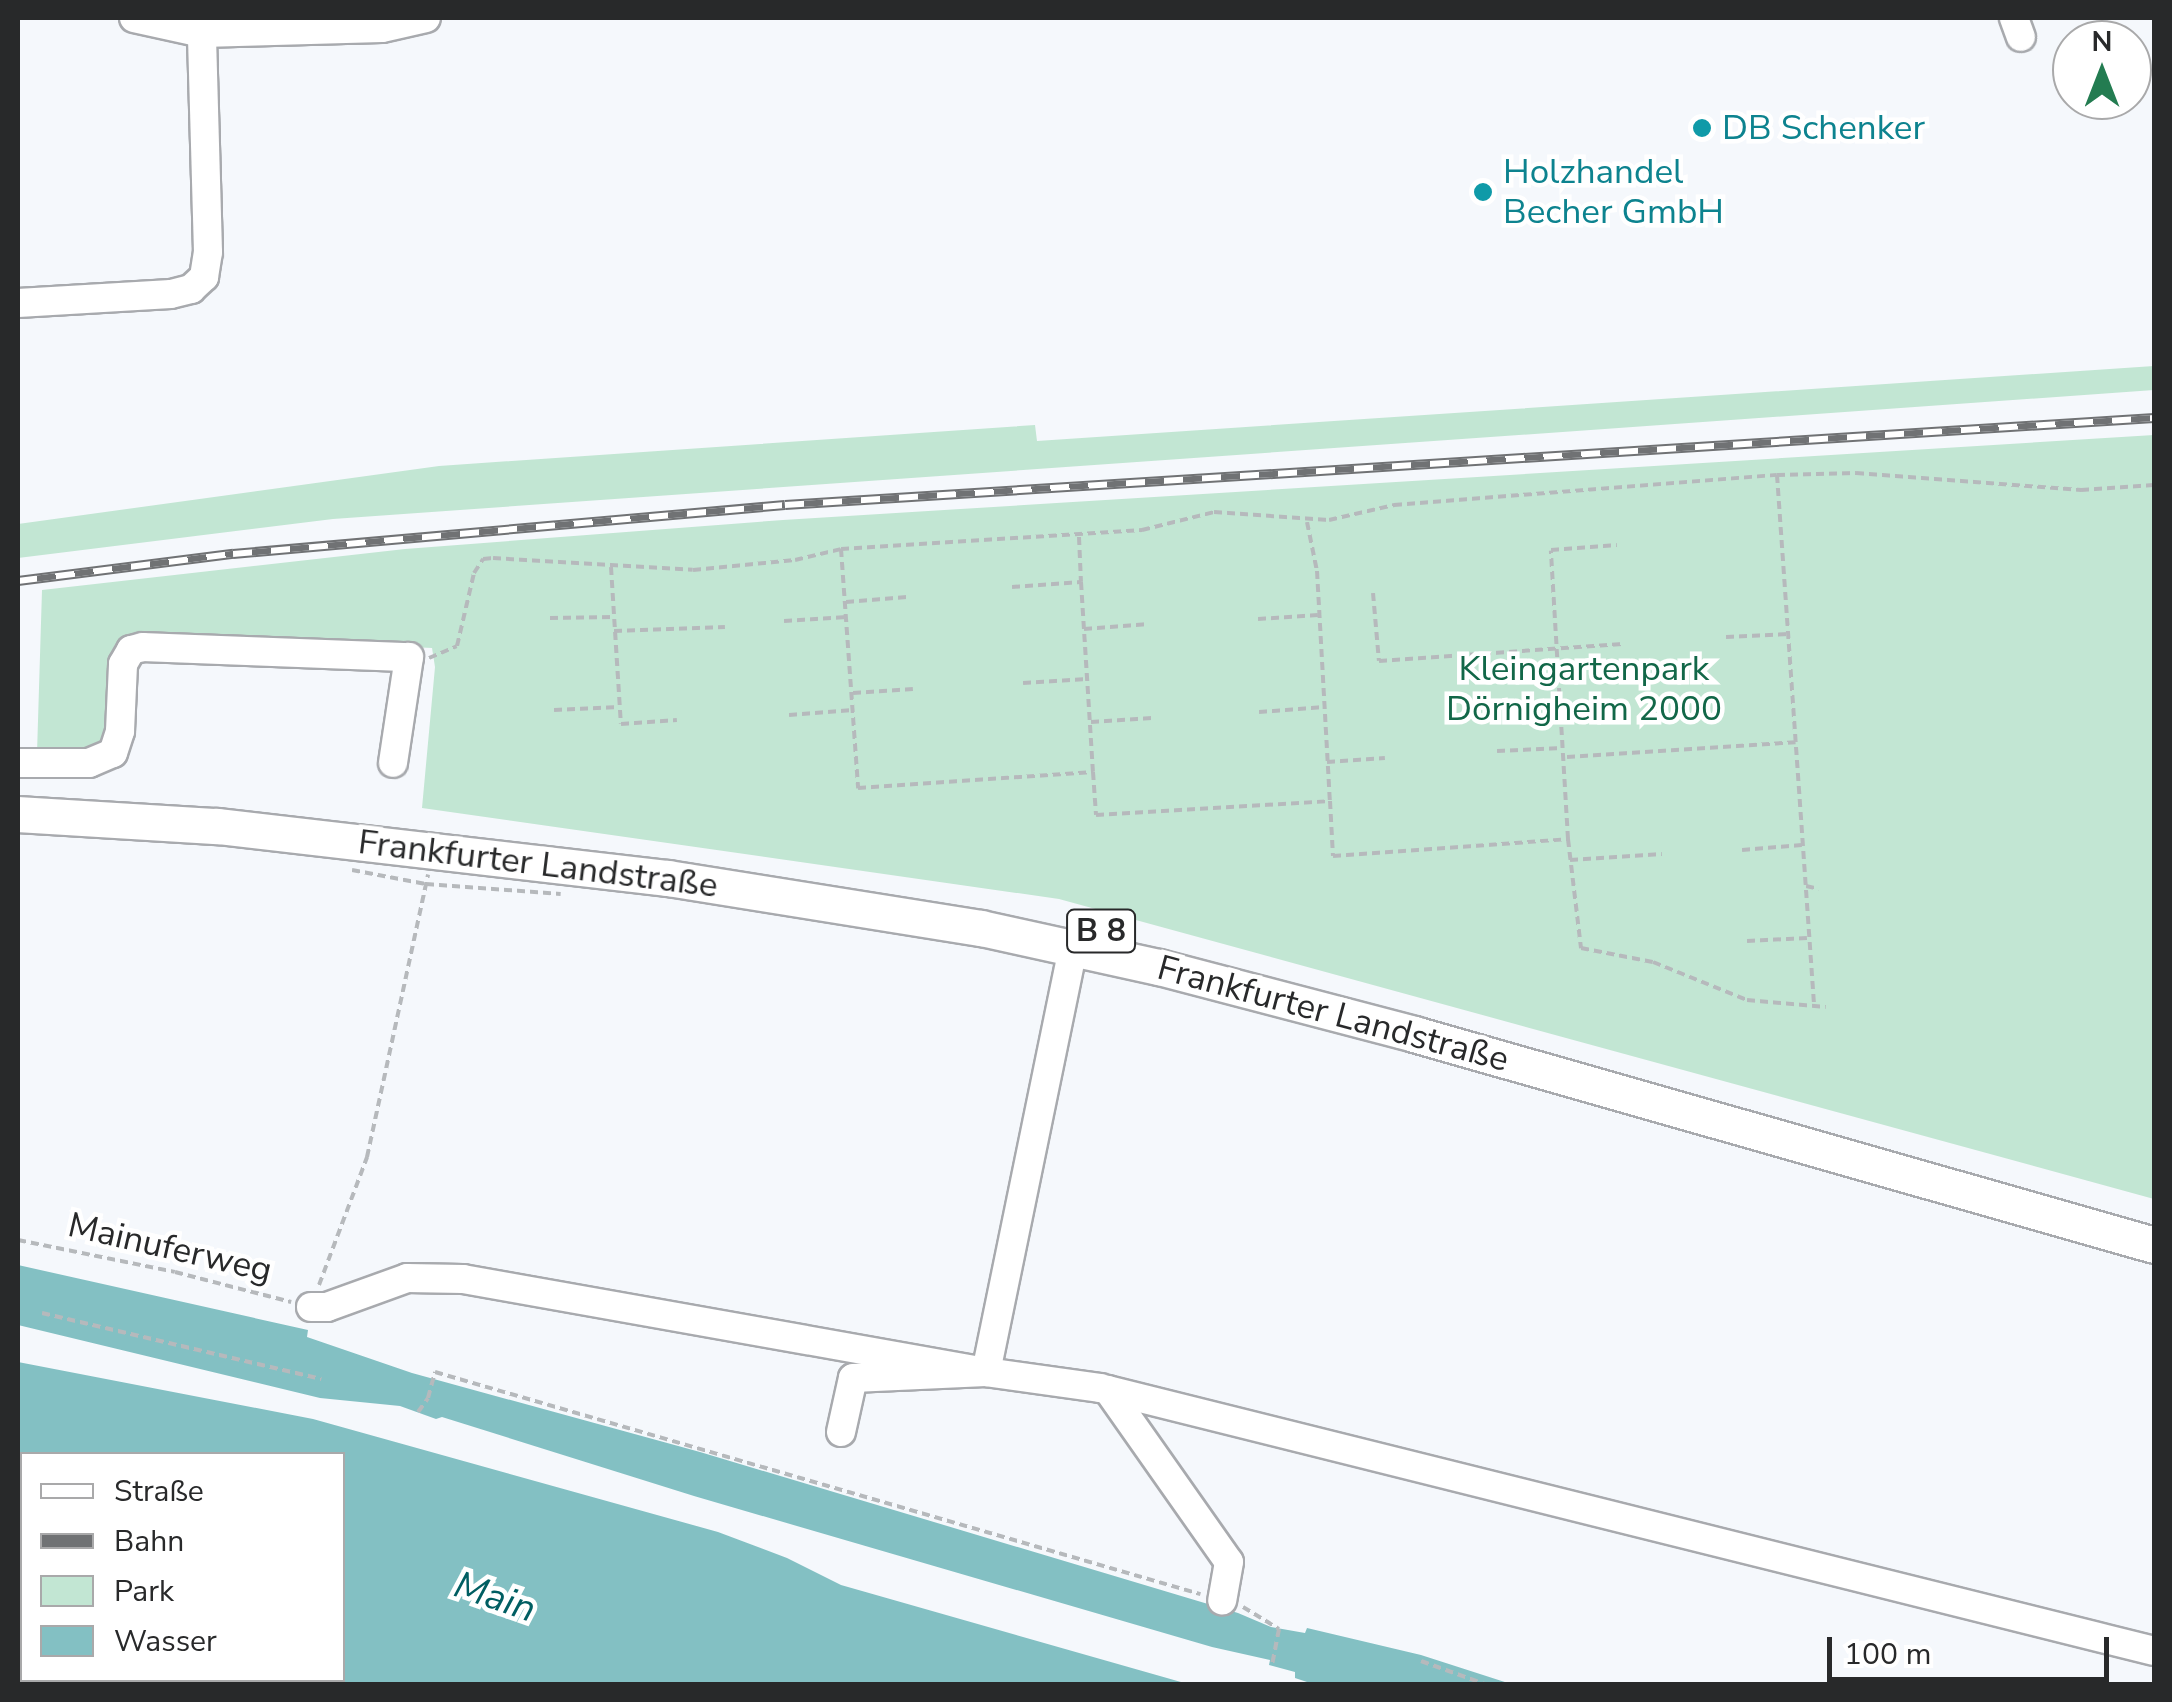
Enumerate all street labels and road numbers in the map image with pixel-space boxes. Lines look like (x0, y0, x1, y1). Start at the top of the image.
street label: Frankfurter Landstraße (356, 821, 720, 907)
road number: B 8 (1066, 904, 1136, 958)
street label: Frankfurter Landstraße (1153, 947, 1513, 1081)
street label: Mainuferweg (64, 1204, 276, 1292)

